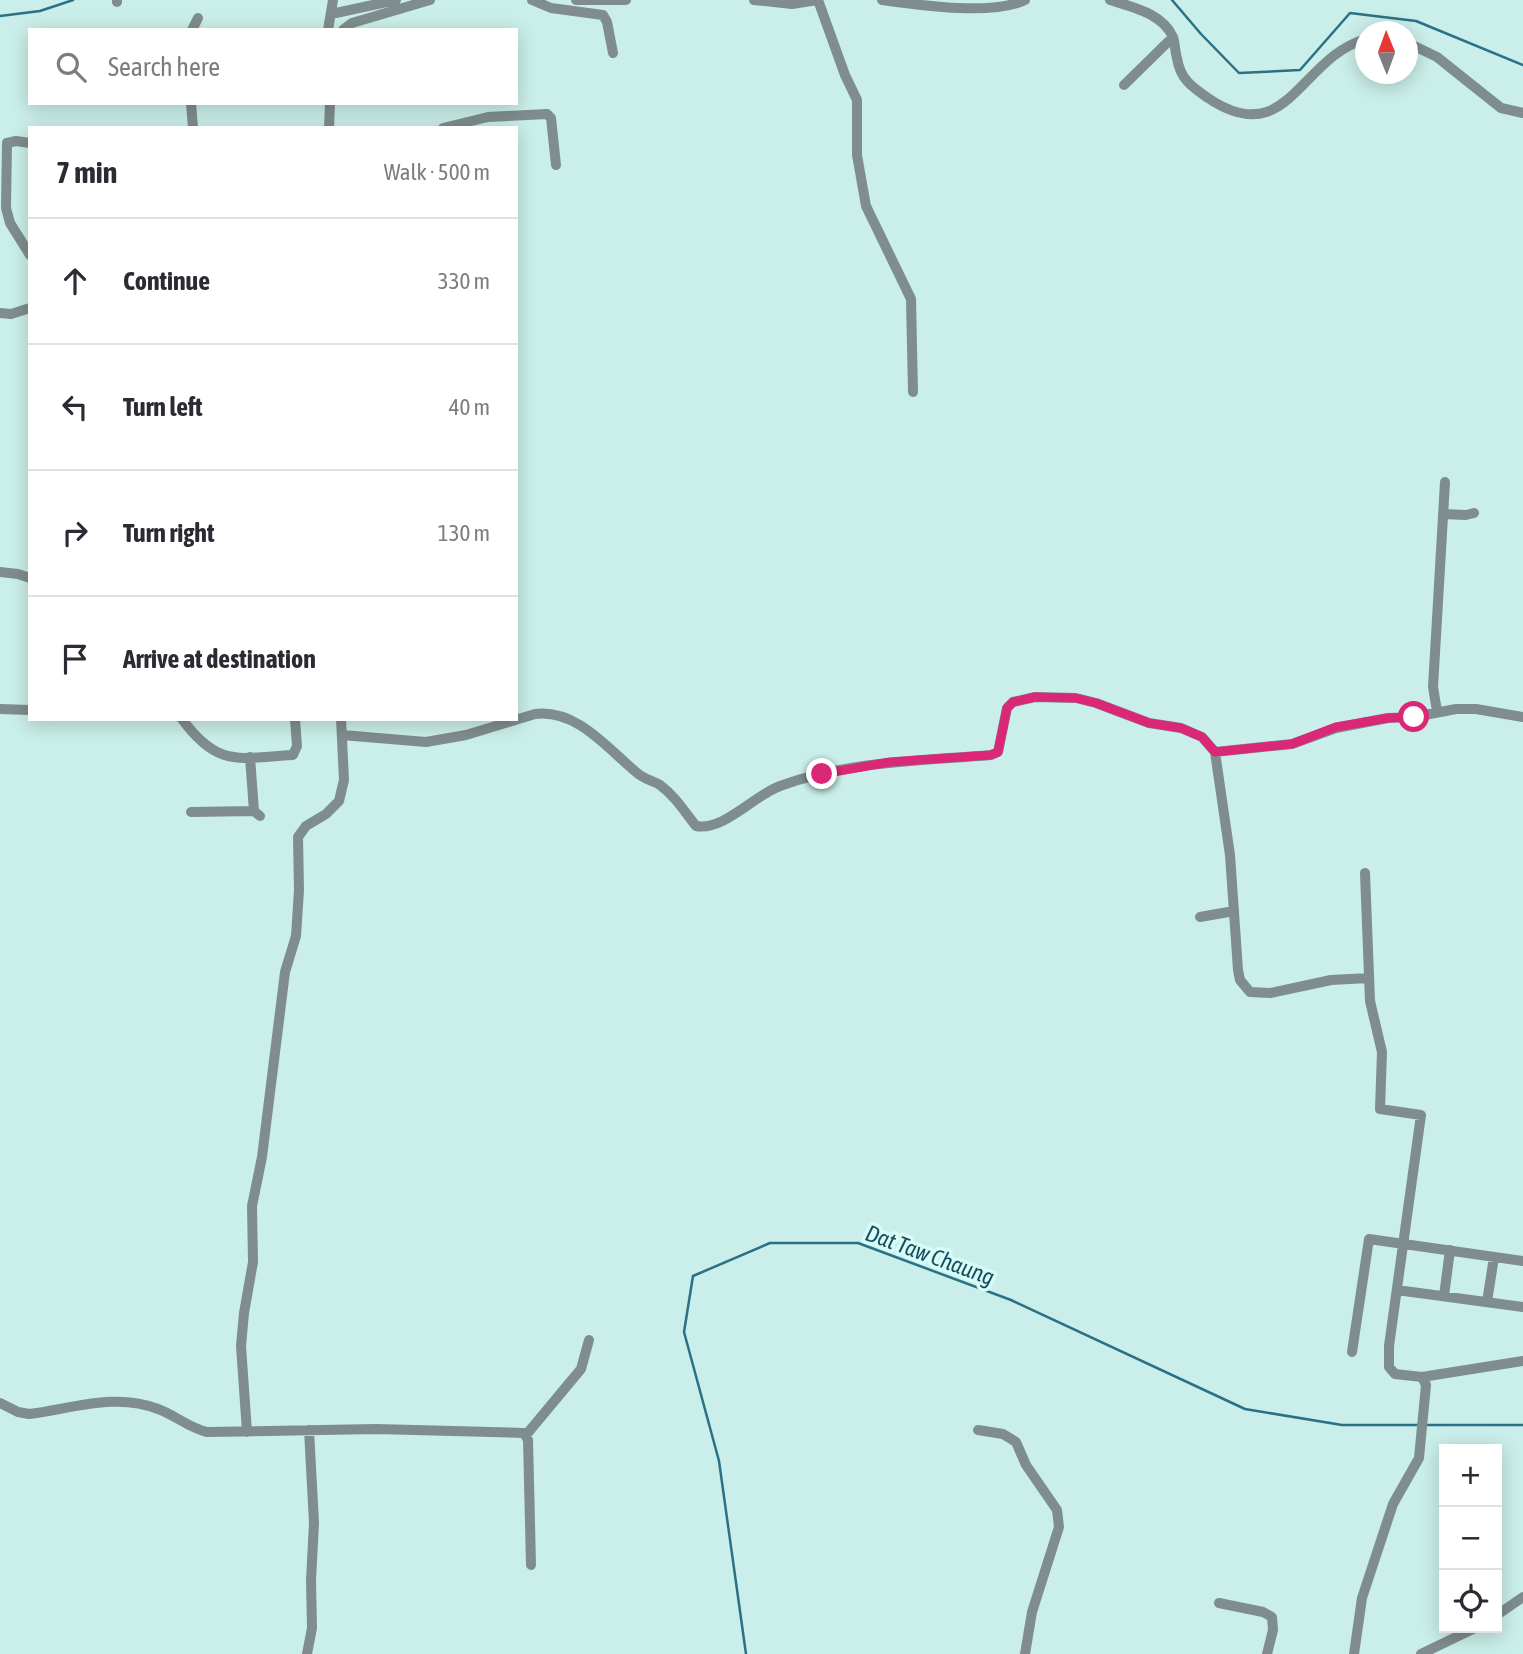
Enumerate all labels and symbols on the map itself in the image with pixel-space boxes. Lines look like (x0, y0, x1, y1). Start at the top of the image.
north arrow (1355, 21, 1418, 84)
route start (1398, 701, 1429, 732)
route end (806, 758, 837, 789)
water label: Dat Taw Chaung (862, 1220, 998, 1290)

